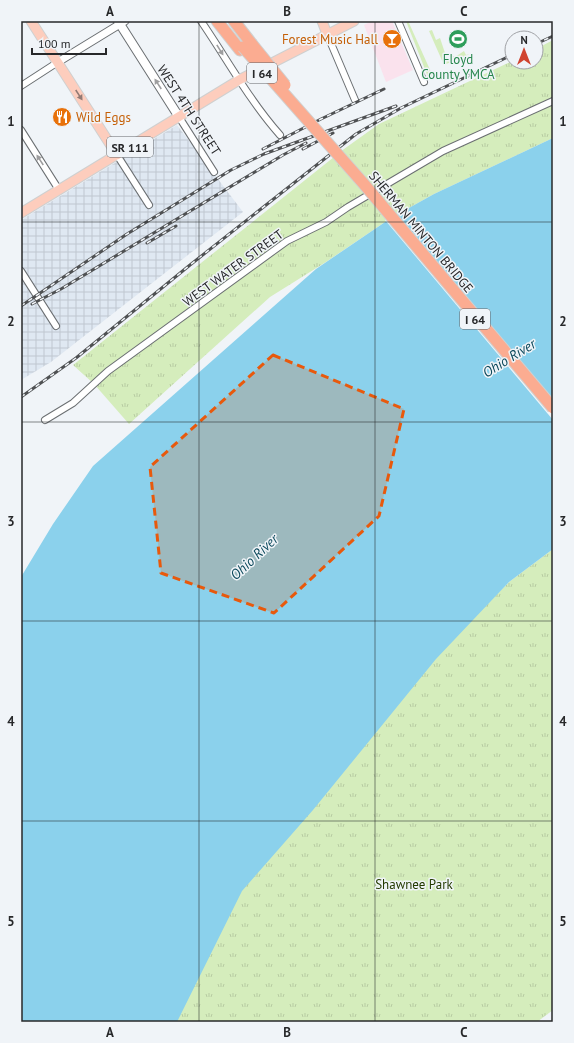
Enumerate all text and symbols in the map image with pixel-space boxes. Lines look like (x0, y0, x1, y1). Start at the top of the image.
text: A (106, 3, 114, 20)
text: B (283, 3, 291, 20)
text: C (460, 3, 468, 20)
bar icon: Forest Music Hall (381, 28, 403, 50)
sports icon: Floyd County YMCA (447, 28, 469, 50)
scale bar (32, 30, 106, 56)
north arrow (504, 30, 544, 70)
place label: Forest Music Hall (282, 31, 378, 48)
text: N (520, 33, 528, 47)
text: 100 m (38, 36, 71, 51)
one-way arrow (217, 45, 224, 56)
place label: Floyd County YMCA (421, 51, 495, 83)
street label: WEST 4TH STREET (153, 62, 225, 158)
road number: I 64 (247, 63, 277, 83)
one-way arrow (154, 78, 161, 90)
one-way arrow (75, 90, 83, 100)
restaurant icon: Wild Eggs (51, 106, 73, 128)
place label: Wild Eggs (76, 109, 131, 126)
text: 1 (7, 113, 15, 130)
text: 1 (559, 113, 567, 130)
road number: SR 111 (107, 137, 153, 157)
one-way arrow (36, 155, 44, 165)
street label: SHERMAN MINTON BRIDGE (365, 168, 477, 296)
street label: WEST WATER STREET (179, 226, 287, 310)
road number: I 64 (460, 309, 490, 329)
text: 2 (7, 313, 15, 330)
text: 2 (559, 313, 567, 330)
water label: Ohio River (479, 334, 540, 381)
text: 3 (7, 513, 15, 530)
text: 3 (559, 513, 567, 530)
water label: Ohio River (226, 529, 283, 584)
text: 4 (7, 713, 15, 730)
text: 4 (559, 713, 567, 730)
park label: Shawnee Park (375, 876, 454, 893)
text: 5 (7, 913, 15, 930)
text: 5 (559, 913, 567, 930)
text: A (106, 1024, 114, 1041)
text: B (283, 1024, 291, 1041)
text: C (460, 1024, 468, 1041)

